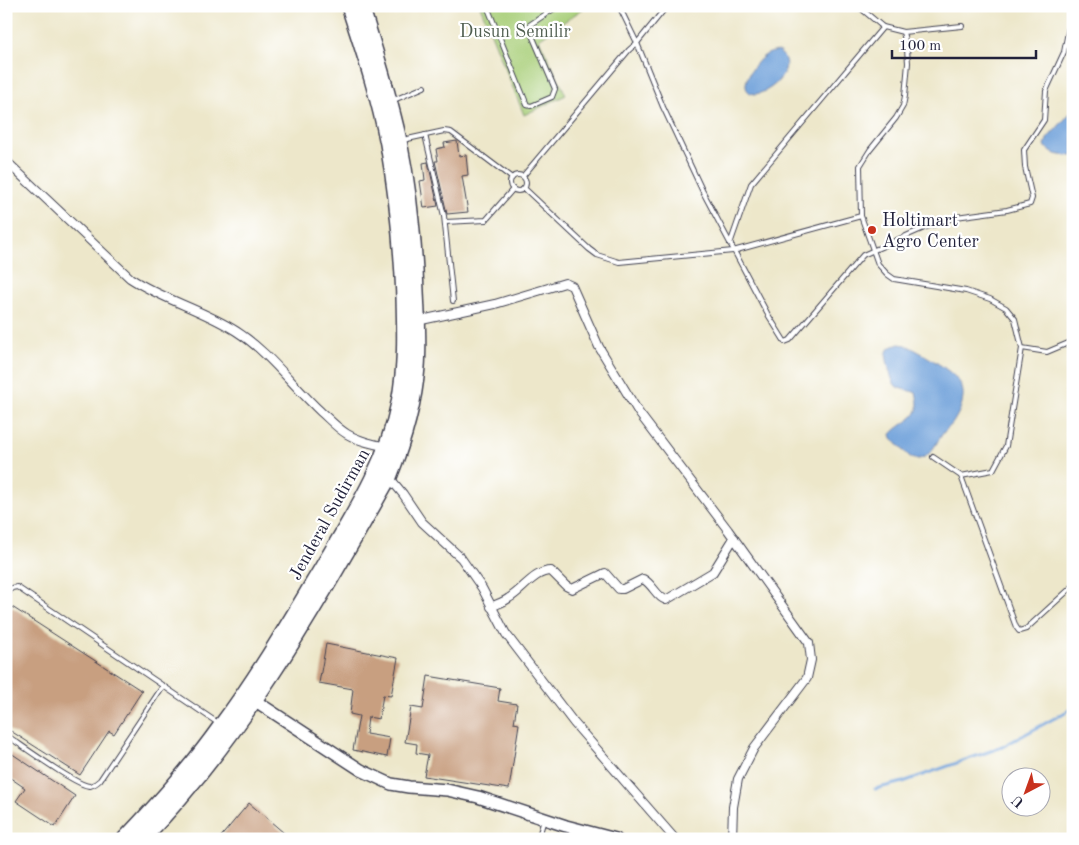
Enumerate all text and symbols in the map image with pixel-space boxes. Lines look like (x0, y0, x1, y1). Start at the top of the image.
park label: Dusun Semilir (459, 23, 571, 41)
scale bar (892, 28, 1035, 60)
text: 100 m (899, 39, 941, 54)
place label: Holtimart Agro Center (882, 212, 979, 251)
marker: Holtimart Agro Center (866, 224, 878, 236)
street label: Jenderal Sudirman (286, 446, 373, 583)
north arrow (1002, 768, 1052, 818)
text: U (1009, 792, 1027, 810)

